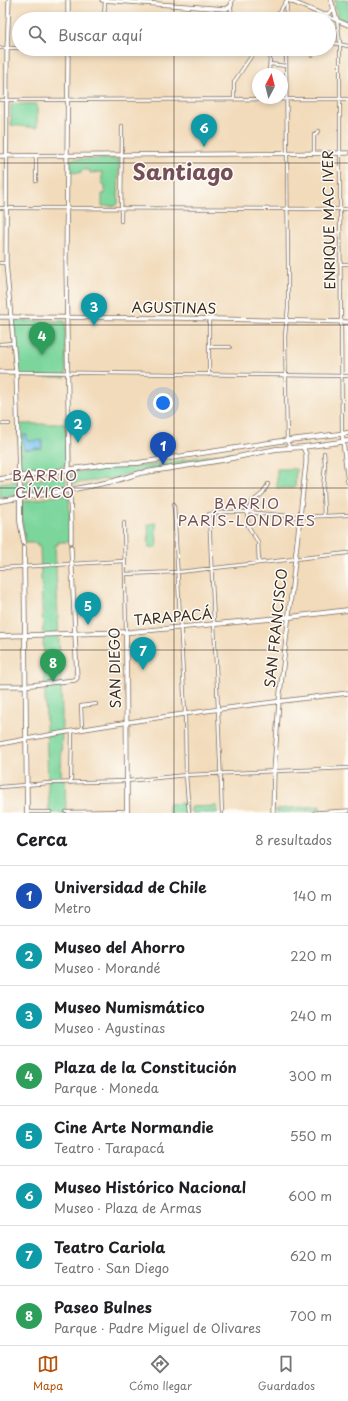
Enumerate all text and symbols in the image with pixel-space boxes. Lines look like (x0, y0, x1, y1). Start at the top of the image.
search box (12, 12, 336, 56)
icon: search (26, 23, 48, 45)
text: Buscar aquí (58, 23, 142, 46)
north arrow (252, 68, 288, 104)
pin: 6 (191, 114, 217, 147)
street label: ENRIQUE MAC IVER (317, 150, 340, 290)
district label: Santiago (133, 154, 233, 187)
pin: 3 (81, 293, 107, 326)
street label: AGUSTINAS (131, 296, 217, 319)
pin: 4 (29, 322, 55, 355)
your location (153, 393, 173, 413)
pin: 2 (65, 410, 91, 443)
pin: 1 (150, 432, 176, 465)
district label: BARRIO CÍVICO (12, 463, 78, 503)
district label: BARRIO PARÍS-LONDRES (178, 491, 316, 531)
street label: SAN FRANCISCO (259, 567, 292, 689)
pin: 5 (75, 592, 101, 625)
street label: TARAPACÁ (133, 603, 213, 630)
street label: SAN DIEGO (103, 627, 126, 709)
pin: 7 (130, 637, 156, 670)
pin: 8 (40, 649, 66, 682)
text: Cerca (16, 826, 67, 852)
text: 8 resultados (255, 830, 332, 849)
text: Universidad de Chile (54, 875, 207, 898)
text: 1 (26, 886, 32, 905)
text: 140 m (293, 886, 332, 905)
text: Metro (54, 898, 91, 917)
text: Museo del Ahorro (54, 935, 185, 958)
text: 2 (24, 946, 34, 965)
text: 220 m (290, 946, 332, 965)
text: Museo · Morandé (54, 958, 161, 977)
text: Museo Numismático (54, 995, 205, 1018)
text: 3 (25, 1006, 33, 1025)
text: 240 m (290, 1006, 332, 1025)
text: Museo · Agustinas (54, 1018, 165, 1037)
text: Plaza de la Constitución (54, 1055, 237, 1078)
text: 4 (25, 1066, 33, 1085)
text: 300 m (288, 1066, 332, 1085)
text: Parque · Moneda (54, 1078, 159, 1097)
text: Cine Arte Normandie (54, 1115, 214, 1138)
text: 5 (25, 1126, 33, 1145)
text: 550 m (290, 1126, 332, 1145)
text: Teatro · Tarapacá (54, 1138, 164, 1157)
text: Museo Histórico Nacional (54, 1175, 246, 1198)
text: 6 (24, 1186, 34, 1205)
text: 600 m (288, 1186, 332, 1205)
text: Museo · Plaza de Armas (54, 1198, 201, 1217)
text: Teatro Cariola (54, 1235, 166, 1258)
text: 7 (25, 1246, 33, 1265)
text: 620 m (290, 1246, 332, 1265)
text: Teatro · San Diego (54, 1258, 169, 1277)
text: Paseo Bulnes (54, 1295, 152, 1318)
text: 8 (25, 1306, 33, 1325)
text: 700 m (290, 1306, 332, 1325)
text: Parque · Padre Miguel de Olivares (54, 1318, 261, 1337)
tab: Mapa (33, 1353, 63, 1394)
tab: Cómo llegar (129, 1353, 192, 1394)
tab: Guardados (258, 1353, 315, 1394)

